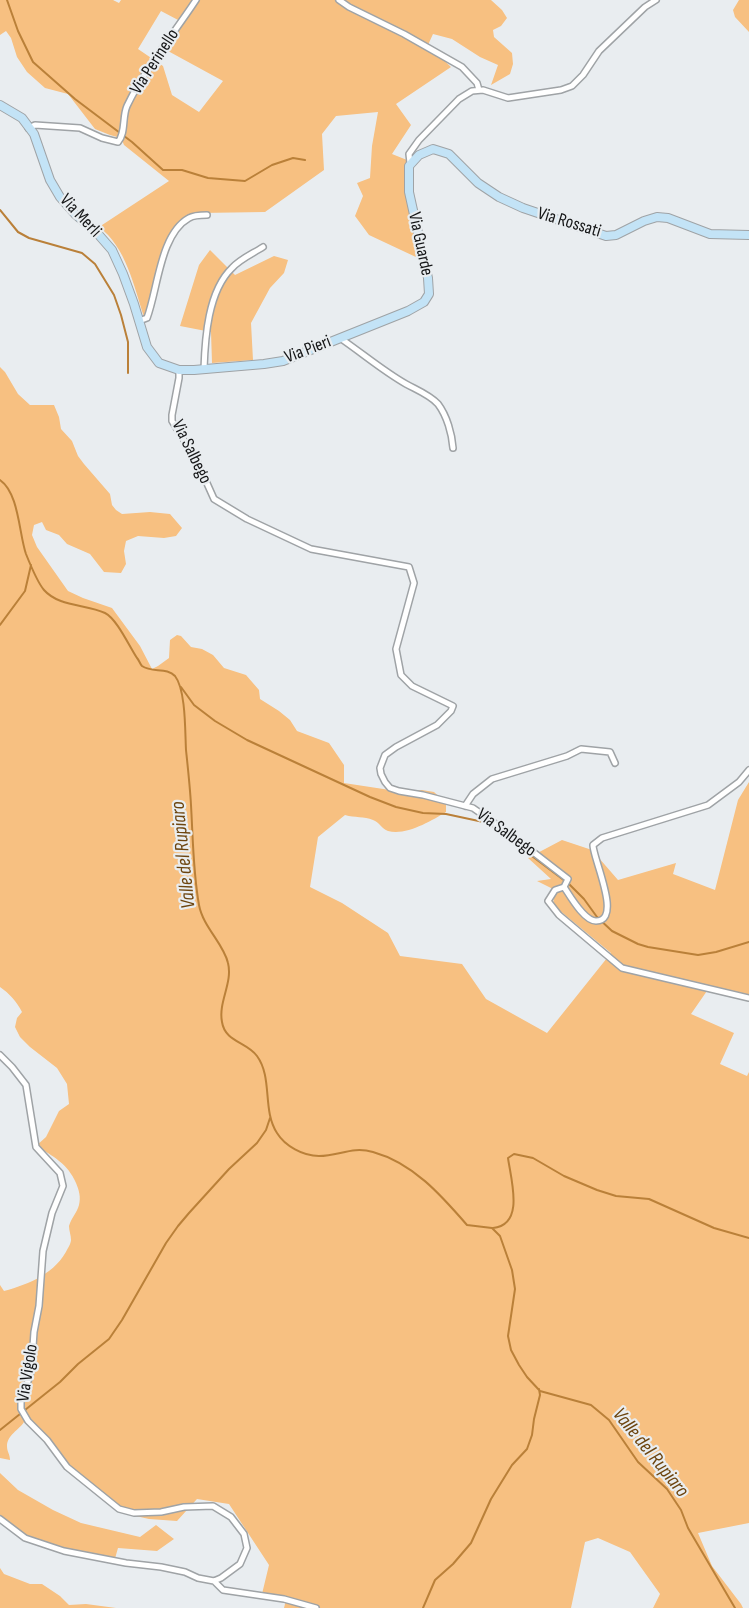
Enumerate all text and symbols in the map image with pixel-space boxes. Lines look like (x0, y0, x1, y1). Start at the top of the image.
street label: Via Perinello (126, 25, 184, 99)
street label: Via Merli (55, 190, 105, 242)
street label: Via Rossati (535, 203, 603, 243)
street label: Via Guarde (403, 210, 437, 278)
street label: Via Pieri (282, 331, 334, 369)
street label: Via Salbego (166, 416, 216, 488)
water label: Valle del Rupiaro (166, 800, 202, 910)
street label: Via Salbego (472, 804, 540, 862)
street label: Via Vigolo (13, 1343, 43, 1403)
water label: Valle del Rupiaro (607, 1404, 693, 1502)

